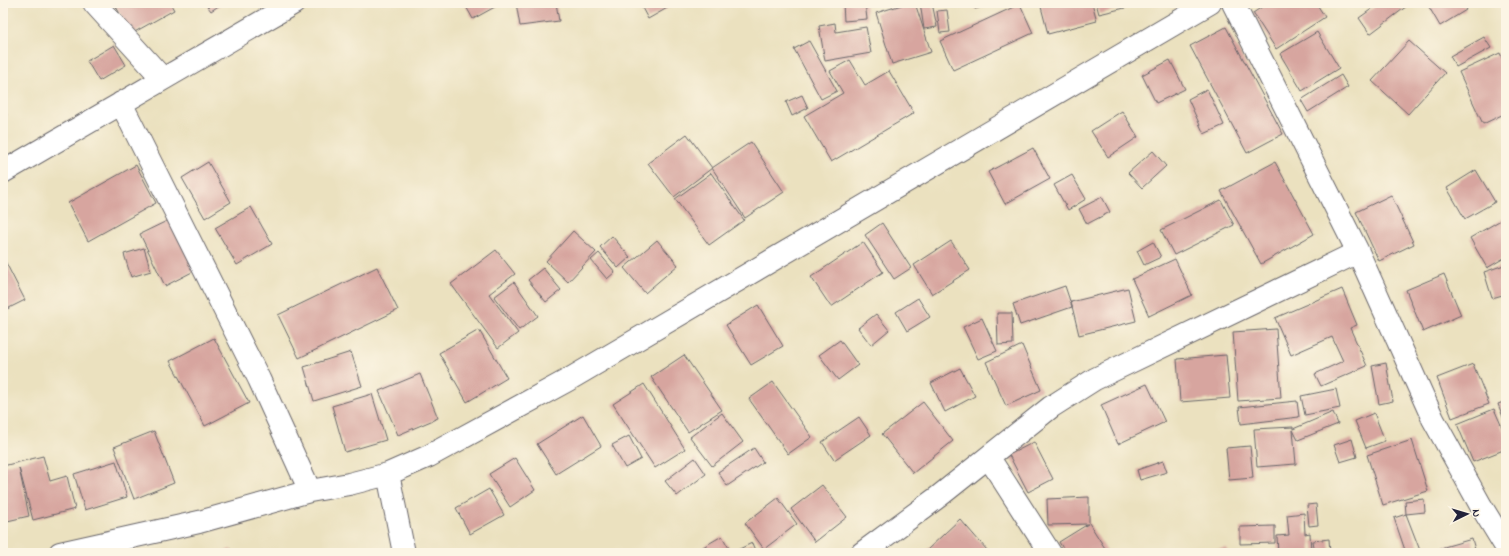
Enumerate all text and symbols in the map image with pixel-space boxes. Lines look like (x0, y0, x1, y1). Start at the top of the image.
north arrow (1447, 494, 1487, 534)
text: N (1468, 509, 1484, 518)

